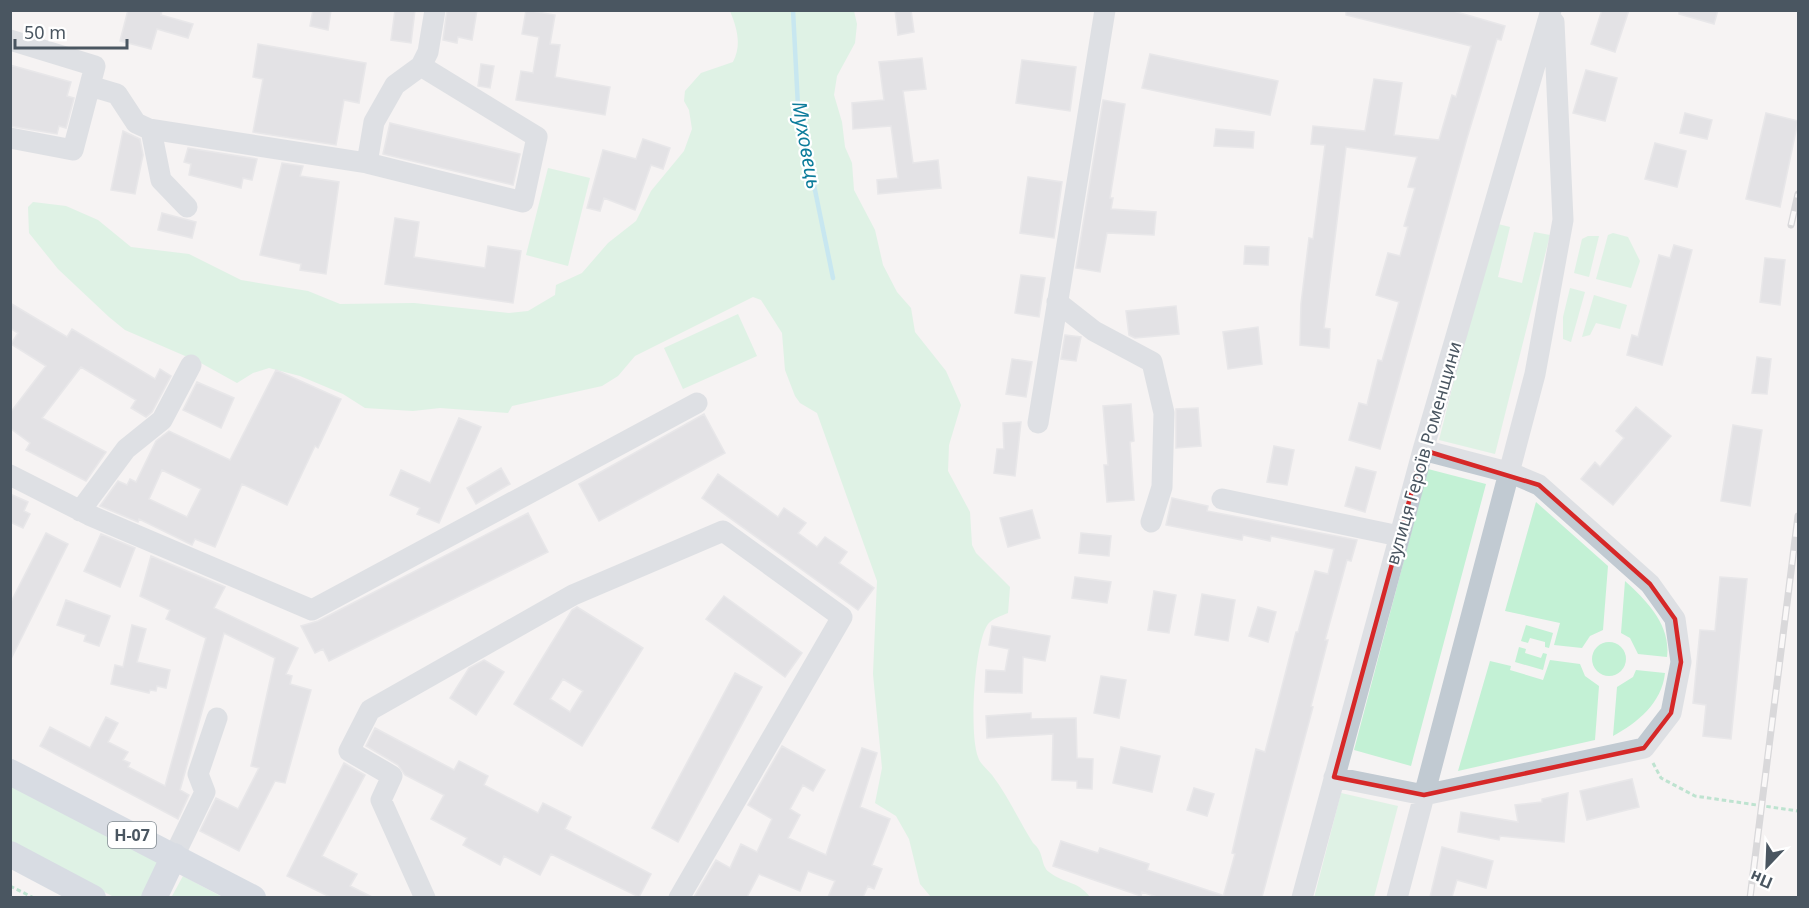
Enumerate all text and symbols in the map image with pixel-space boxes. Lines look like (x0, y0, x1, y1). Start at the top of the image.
scale bar (15, 12, 128, 50)
text: 50 m (24, 20, 66, 44)
water label: Муховець (786, 99, 828, 191)
street label: вулиця Героїв Роменщини (1380, 339, 1466, 567)
road number: Н-07 (108, 822, 156, 848)
north arrow (1737, 836, 1797, 896)
text: Пн (1746, 865, 1776, 894)

